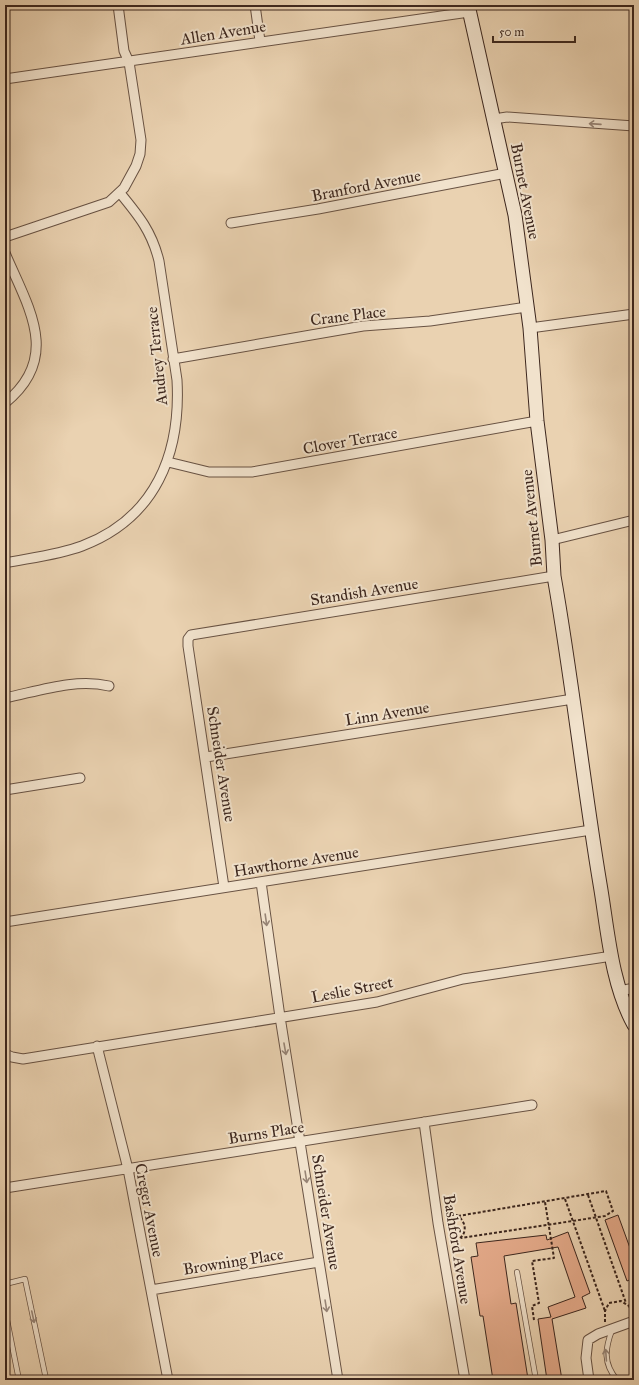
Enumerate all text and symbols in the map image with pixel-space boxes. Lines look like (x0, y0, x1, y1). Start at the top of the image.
street label: Allen Avenue (178, 16, 267, 49)
scale bar (493, 18, 575, 44)
text: 50 m (499, 25, 524, 39)
one-way arrow (589, 120, 602, 127)
street label: Burnet Avenue (507, 141, 544, 241)
street label: Branford Avenue (310, 166, 423, 205)
street label: Crane Place (309, 301, 387, 330)
street label: Audrey Terrace (142, 305, 171, 407)
street label: Clover Terrace (302, 423, 399, 458)
street label: Burnet Avenue (517, 468, 546, 567)
street label: Standish Avenue (309, 574, 420, 609)
street label: Linn Avenue (344, 697, 431, 730)
street label: Schneider Avenue (203, 705, 240, 824)
street label: Hawthorne Avenue (232, 842, 360, 881)
one-way arrow (262, 913, 270, 926)
street label: Leslie Street (310, 972, 395, 1007)
one-way arrow (281, 1042, 289, 1055)
street label: Burns Place (227, 1117, 306, 1148)
street label: Schneider Avenue (308, 1153, 345, 1272)
street label: Creger Avenue (130, 1162, 168, 1259)
one-way arrow (302, 1170, 310, 1183)
street label: Bashford Avenue (439, 1193, 476, 1306)
street label: Browning Place (182, 1244, 285, 1280)
one-way arrow (322, 1299, 330, 1312)
one-way arrow (29, 1310, 37, 1323)
one-way arrow (603, 1349, 610, 1362)

